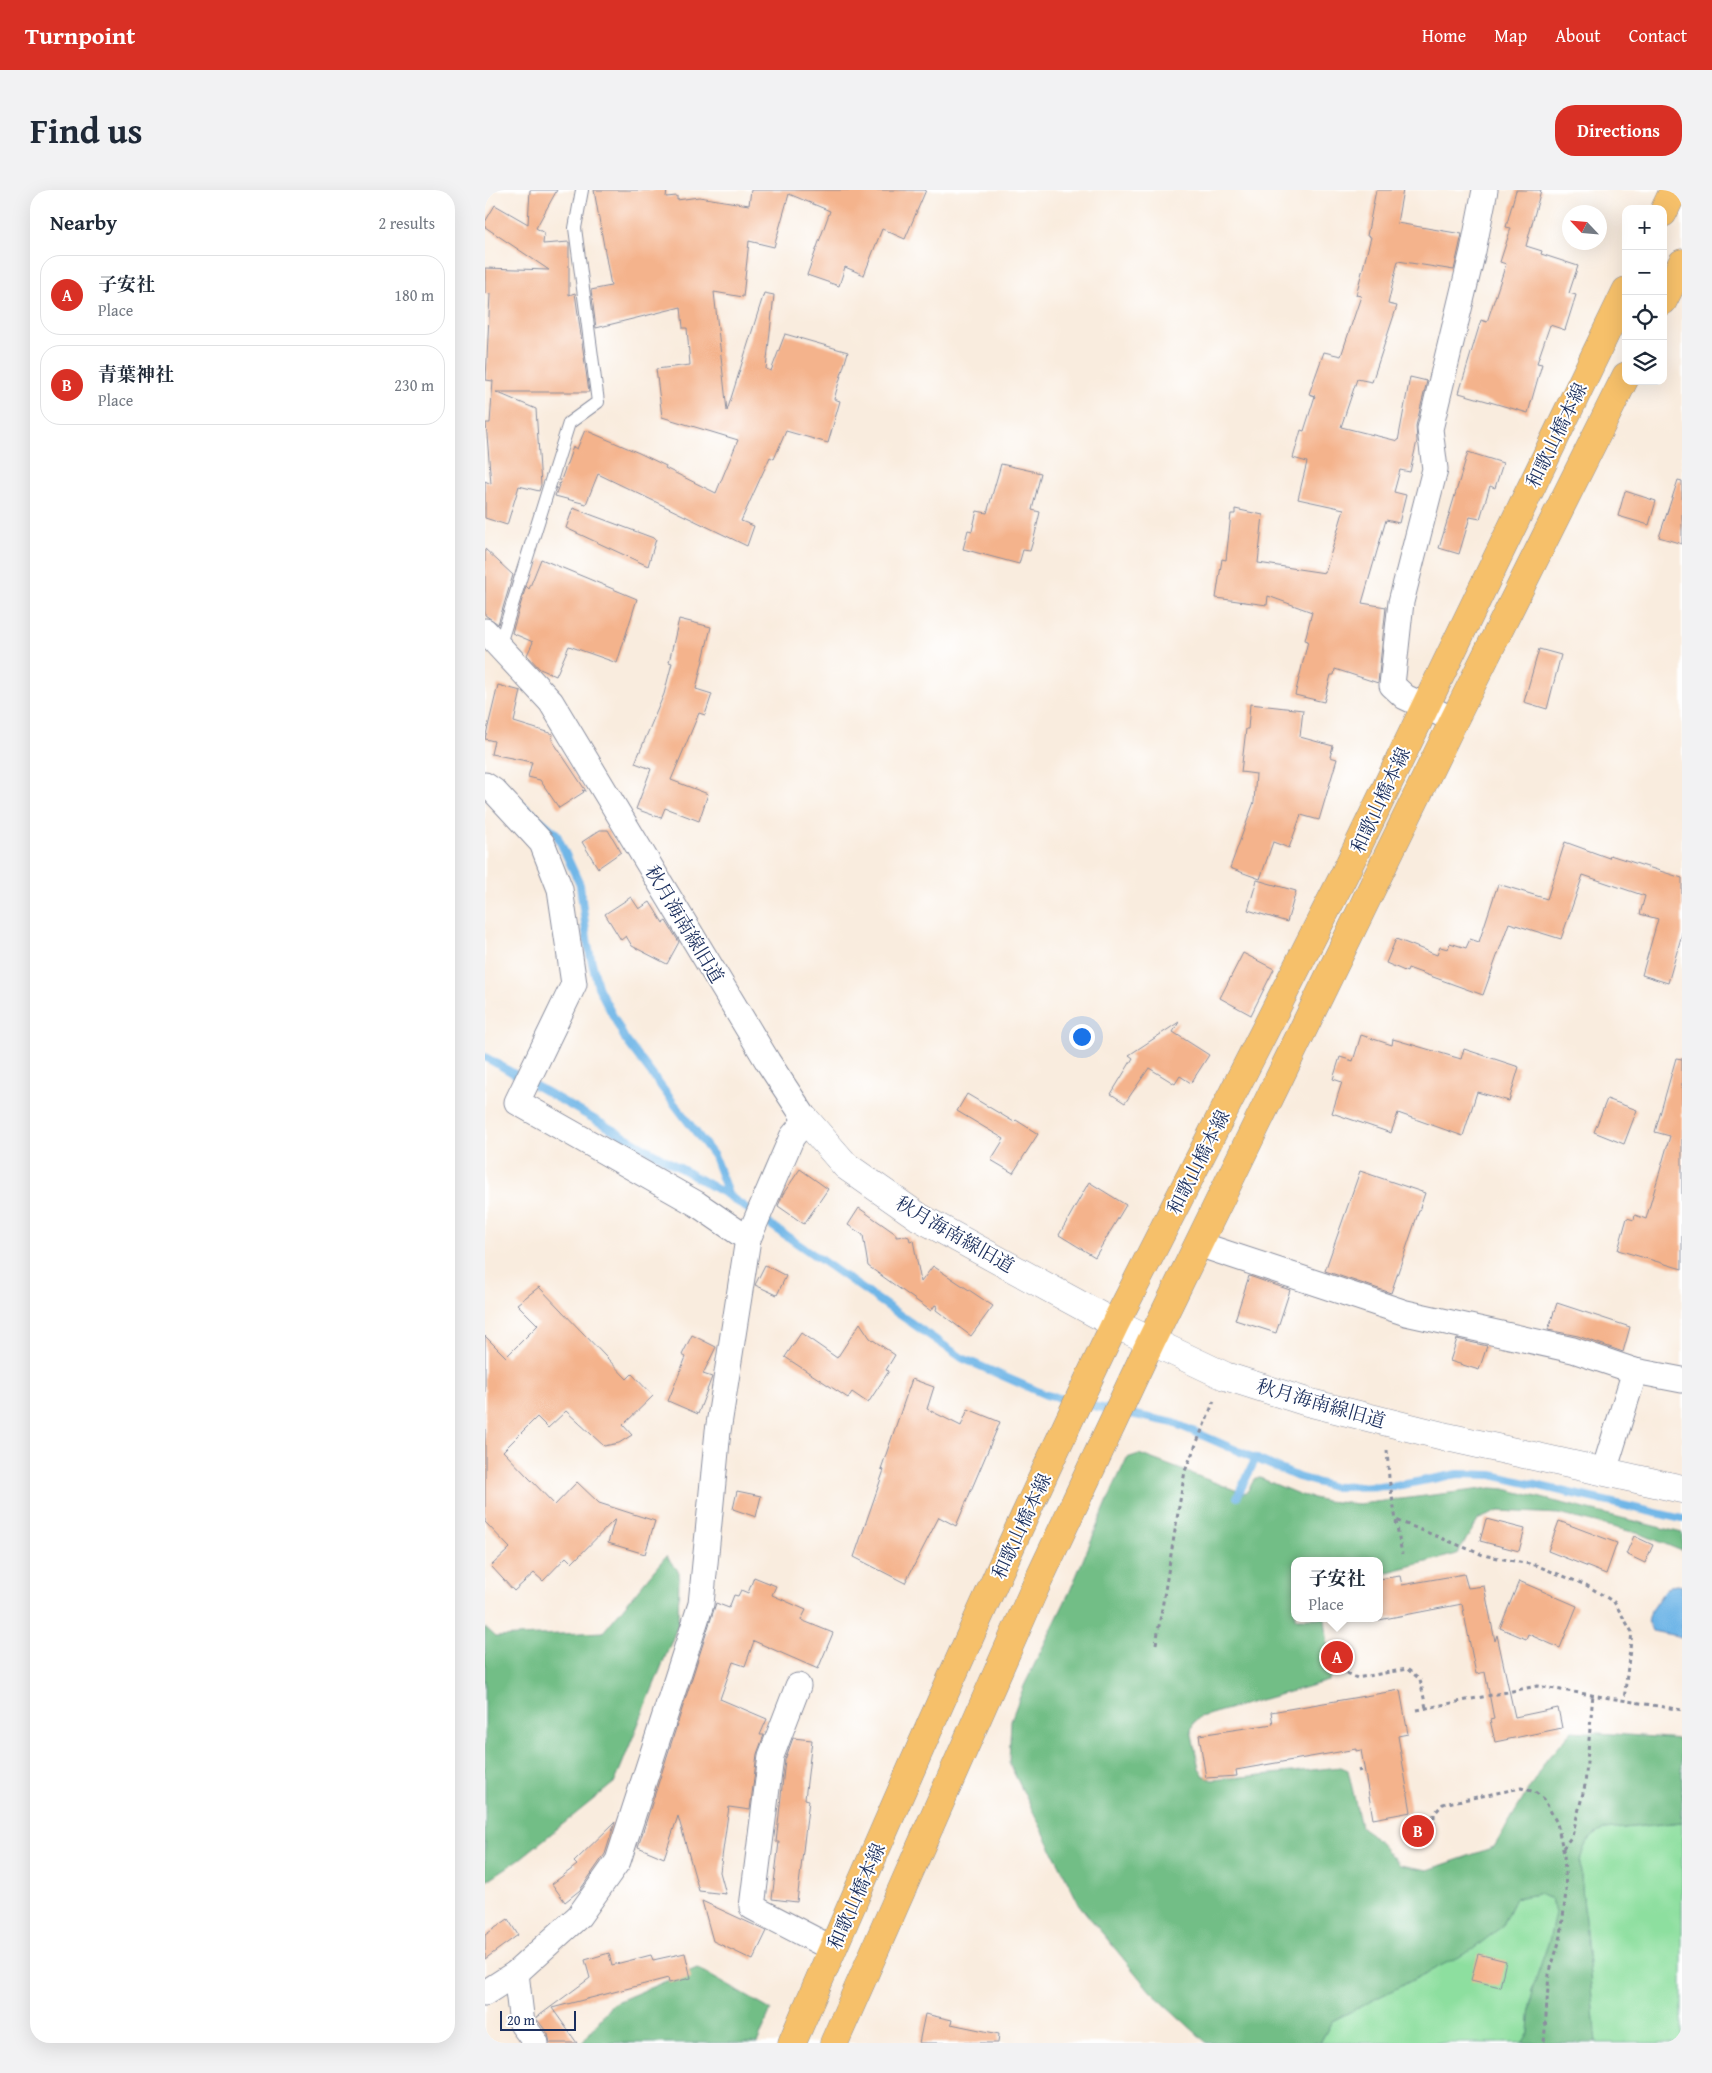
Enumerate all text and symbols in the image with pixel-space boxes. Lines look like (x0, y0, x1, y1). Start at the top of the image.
text: Turnpoint (25, 18, 135, 53)
text: Home (1422, 22, 1466, 49)
text: Map (1494, 22, 1527, 49)
text: About (1555, 22, 1601, 49)
text: Contact (1629, 22, 1687, 49)
text: Find us (30, 105, 143, 156)
button: Directions (1555, 105, 1682, 156)
north arrow (1562, 205, 1607, 250)
map controls (1622, 205, 1667, 385)
button: + (1622, 205, 1667, 250)
text: Nearby (50, 207, 117, 238)
text: 2 results (378, 211, 435, 235)
button: − (1622, 250, 1667, 295)
text: 子安社 (98, 270, 155, 298)
text: A (62, 283, 72, 307)
text: 180 m (394, 283, 434, 307)
button: locate (1622, 295, 1667, 340)
text: Place (98, 298, 133, 322)
button: layers (1622, 340, 1667, 385)
text: 青葉神社 (98, 360, 174, 388)
text: B (62, 373, 72, 397)
text: 230 m (394, 373, 434, 397)
street label: 和歌山橋本線 (1518, 378, 1594, 492)
text: Place (98, 388, 133, 412)
street label: 和歌山橋本線 (1343, 742, 1417, 858)
street label: 秋月海南線旧道 (639, 860, 731, 988)
your location (1069, 1024, 1095, 1050)
street label: 和歌山橋本線 (1160, 1105, 1236, 1219)
street label: 秋月海南線旧道 (890, 1189, 1020, 1279)
street label: 秋月海南線旧道 (1253, 1371, 1389, 1435)
street label: 和歌山橋本線 (984, 1468, 1058, 1584)
popup (1291, 1557, 1383, 1622)
text: 子安社 (1308, 1564, 1366, 1592)
text: Place (1308, 1592, 1344, 1616)
pin: A (1321, 1638, 1353, 1676)
pin: B (1402, 1812, 1434, 1850)
street label: 和歌山橋本線 (820, 1838, 892, 1954)
scale bar (500, 2008, 576, 2031)
text: 20 m (507, 2010, 535, 2030)

